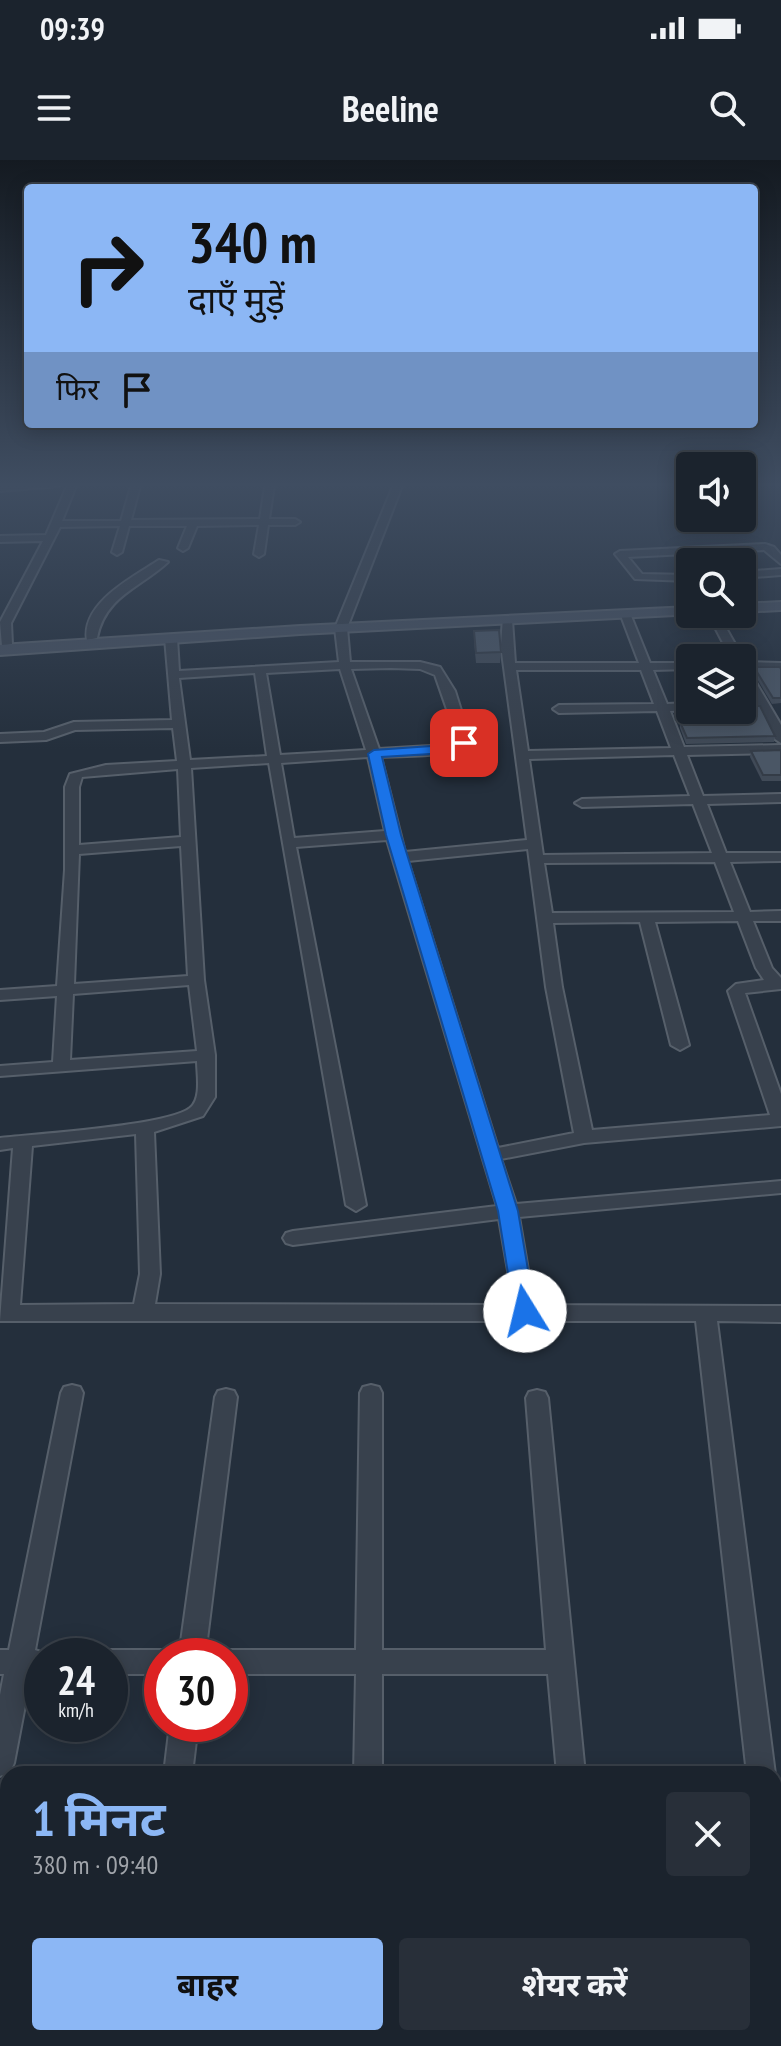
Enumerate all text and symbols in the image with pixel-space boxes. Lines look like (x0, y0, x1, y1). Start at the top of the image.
text: 09:39 (40, 9, 105, 48)
text: Beeline (342, 85, 439, 132)
icon: menu (32, 86, 76, 130)
icon: search (705, 86, 749, 130)
text: 340 m (188, 206, 317, 278)
icon: right (56, 216, 160, 320)
text: दाएँ मुड़ें (188, 276, 285, 323)
icon: arrive (115, 368, 159, 412)
text: फिर (56, 369, 99, 408)
map controls (676, 452, 756, 724)
button: sound (676, 452, 756, 532)
button: search (676, 548, 756, 628)
button: layers (676, 644, 756, 724)
pin (430, 709, 498, 777)
icon: arrive (442, 721, 486, 765)
position arrow (483, 1269, 567, 1353)
speed limit sign: 30 (144, 1638, 248, 1742)
text: 24 (57, 1654, 95, 1706)
text: km/h (58, 1697, 94, 1723)
text: 1 मिनट (32, 1787, 166, 1849)
button: close (666, 1792, 750, 1876)
text: 380 m · 09:40 (32, 1848, 158, 1881)
button: बाहर (32, 1938, 383, 2030)
button: शेयर करें (399, 1938, 750, 2030)

